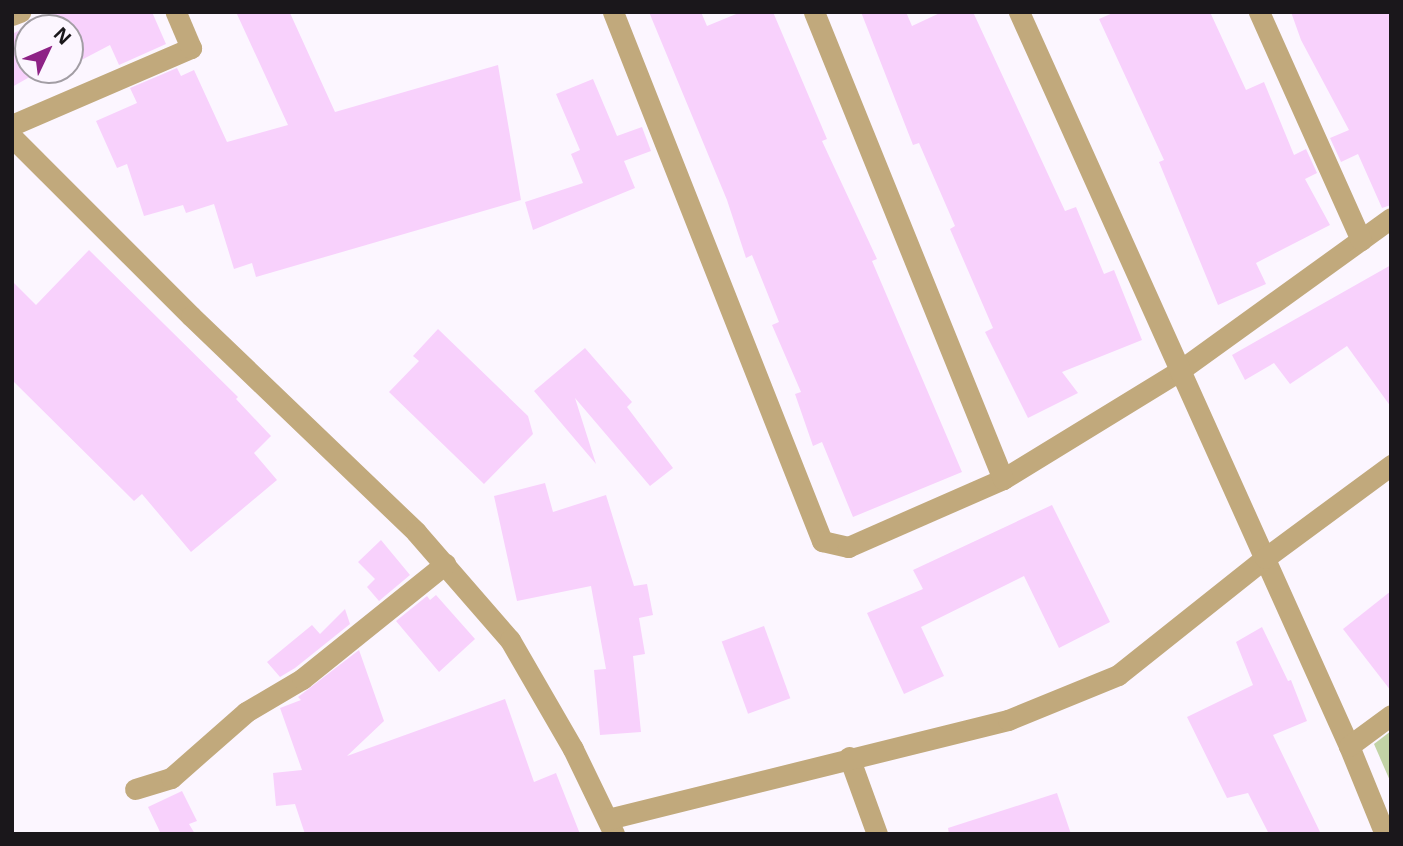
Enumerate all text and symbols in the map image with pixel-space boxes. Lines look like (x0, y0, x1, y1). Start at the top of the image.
north arrow (14, 14, 84, 84)
text: N (48, 21, 77, 50)

